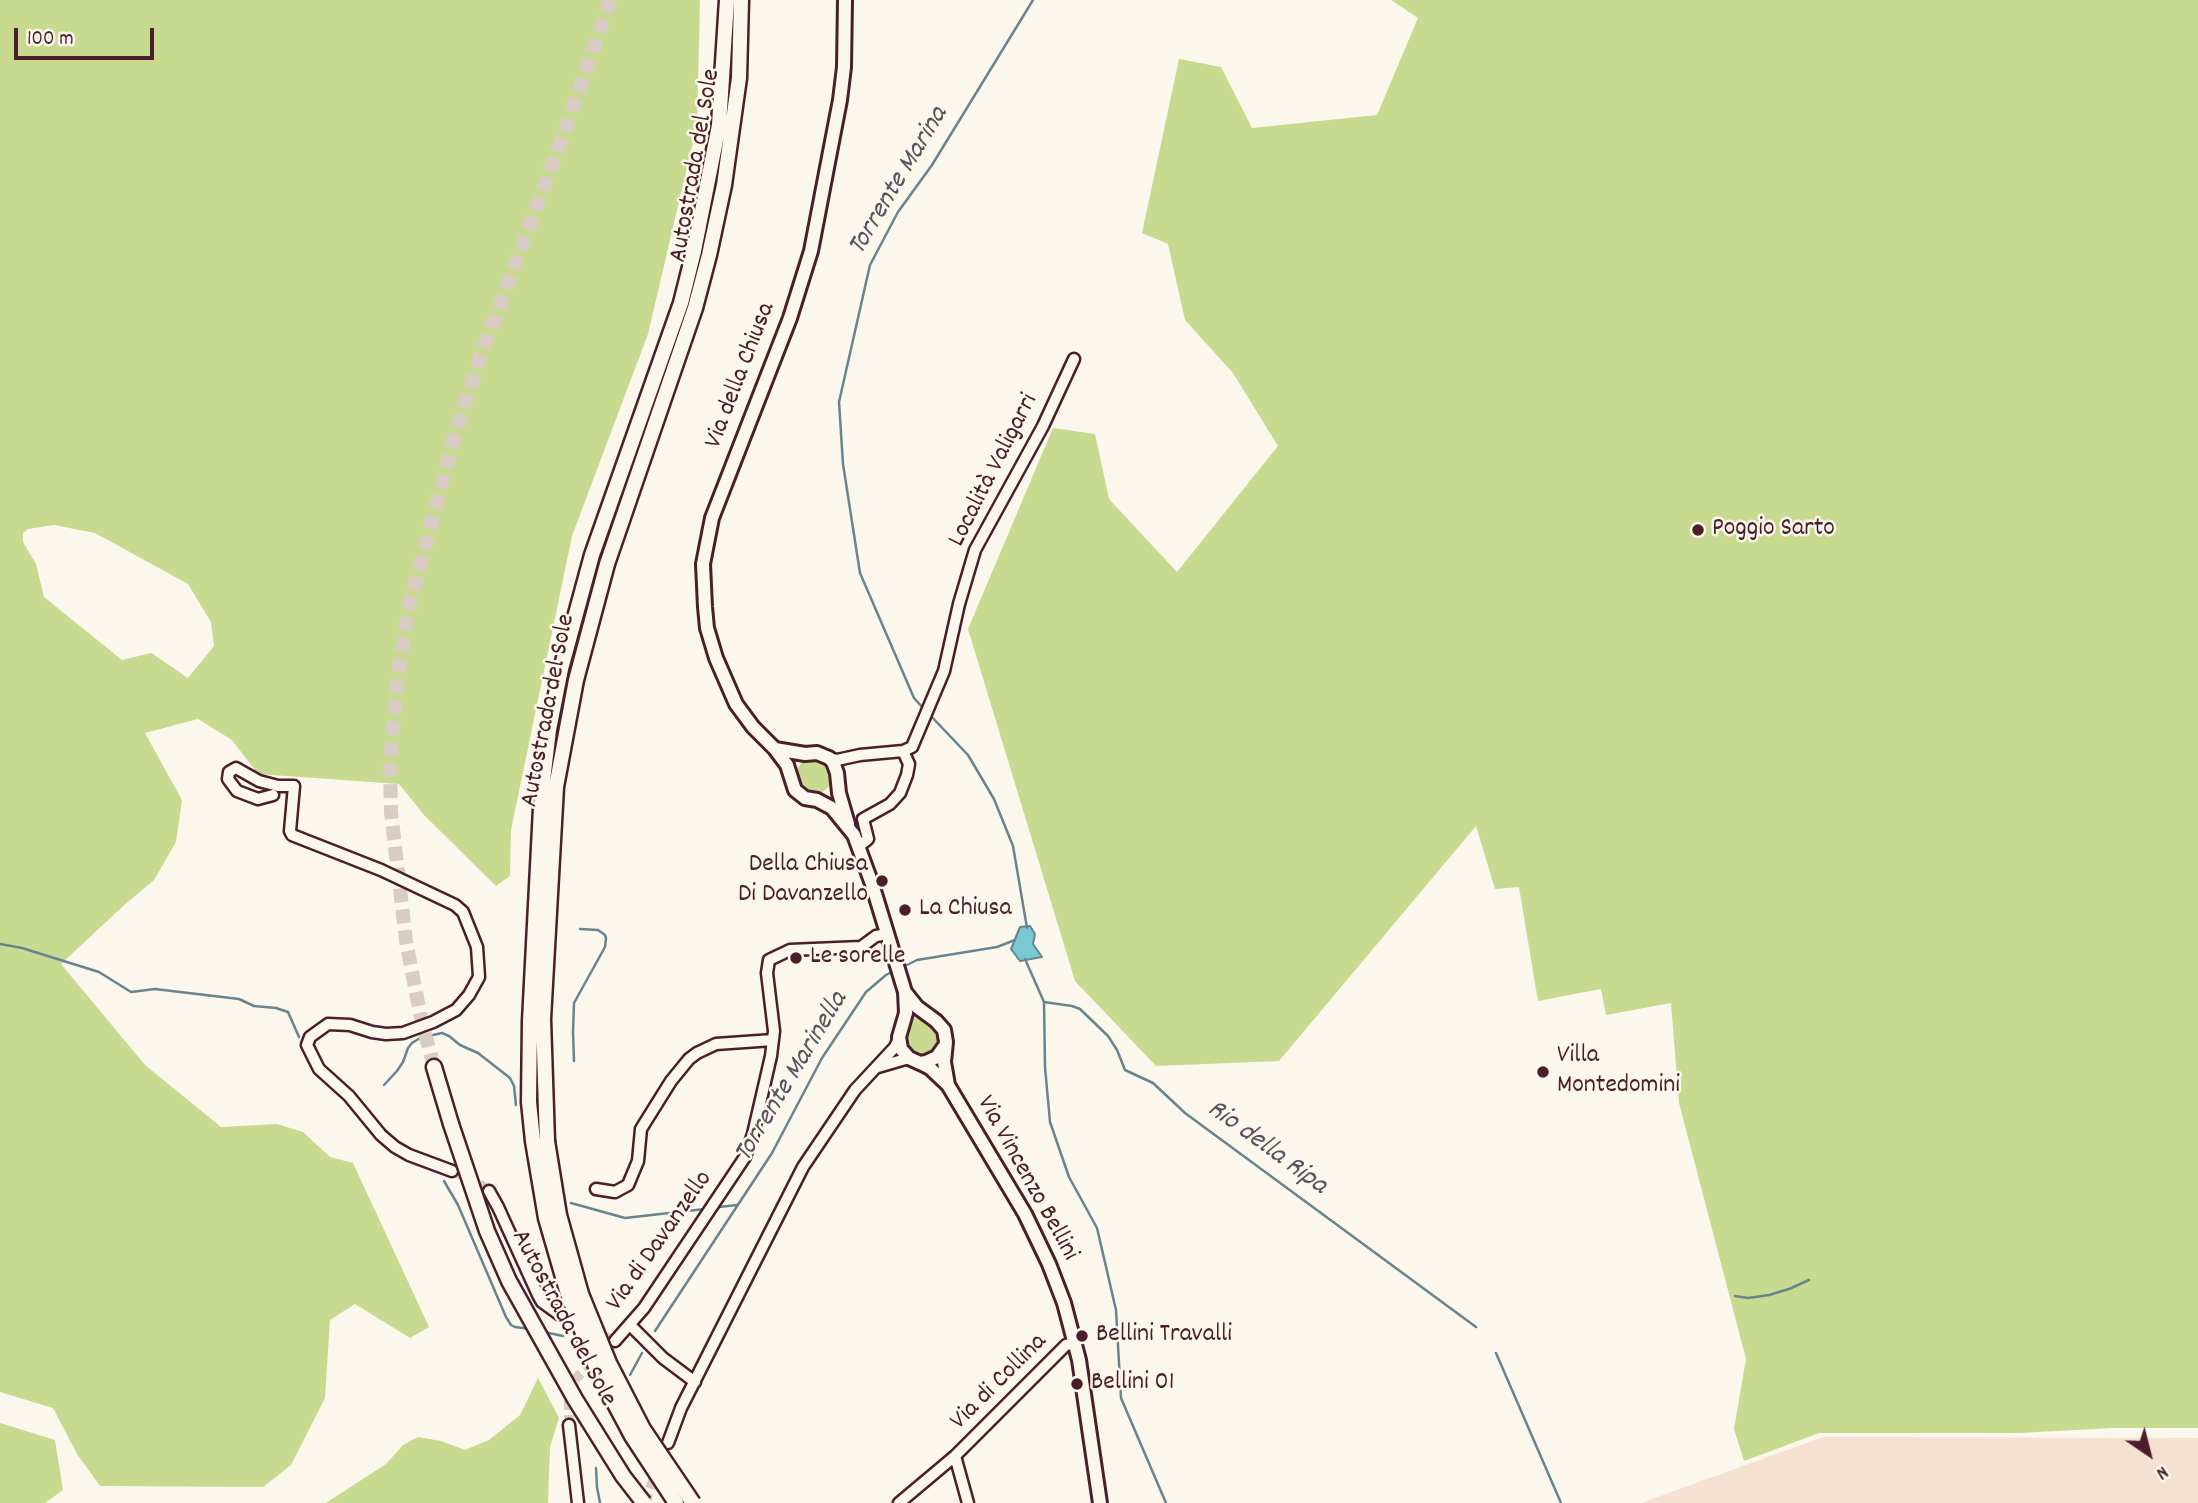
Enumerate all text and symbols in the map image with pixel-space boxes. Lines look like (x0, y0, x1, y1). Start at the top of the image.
scale bar (18, 14, 158, 58)
text: 100 m (27, 25, 74, 55)
street label: Autostrada del Sole (665, 67, 729, 265)
water label: Torrente Marina (843, 102, 957, 262)
street label: Via della Chiusa (700, 299, 784, 453)
street label: Località Valigarri (943, 389, 1047, 553)
place label: Poggio Sarto (1712, 514, 1835, 546)
marker: Poggio Sarto (1690, 522, 1706, 538)
street label: Autostrada del Sole (516, 612, 584, 810)
place label: Della Chiusa Di Davanzello (738, 850, 868, 912)
marker: Della Chiusa Di Davanzello (874, 873, 890, 889)
place label: La Chiusa (919, 894, 1012, 926)
marker: La Chiusa (897, 902, 913, 918)
place label: Le sorelle (810, 942, 905, 974)
marker: Le sorelle (788, 950, 804, 966)
water label: Torrente Marinella (729, 987, 857, 1169)
place label: Villa Montedomini (1557, 1041, 1680, 1102)
marker: Villa Montedomini (1535, 1064, 1551, 1080)
street label: Via Vincenzo Bellini (968, 1091, 1084, 1267)
water label: Rio della Ripa (1199, 1094, 1333, 1204)
street label: Via di Davanzello (601, 1166, 721, 1318)
street label: Autostrada del Sole (502, 1225, 622, 1413)
place label: Bellini Travalli (1096, 1320, 1232, 1352)
street label: Via di Collina (945, 1328, 1055, 1438)
marker: Bellini Travalli (1074, 1328, 1090, 1344)
place label: Bellini 01 (1091, 1368, 1174, 1400)
marker: Bellini 01 (1069, 1376, 1085, 1392)
north arrow (2114, 1419, 2184, 1489)
text: N (2150, 1458, 2173, 1485)

